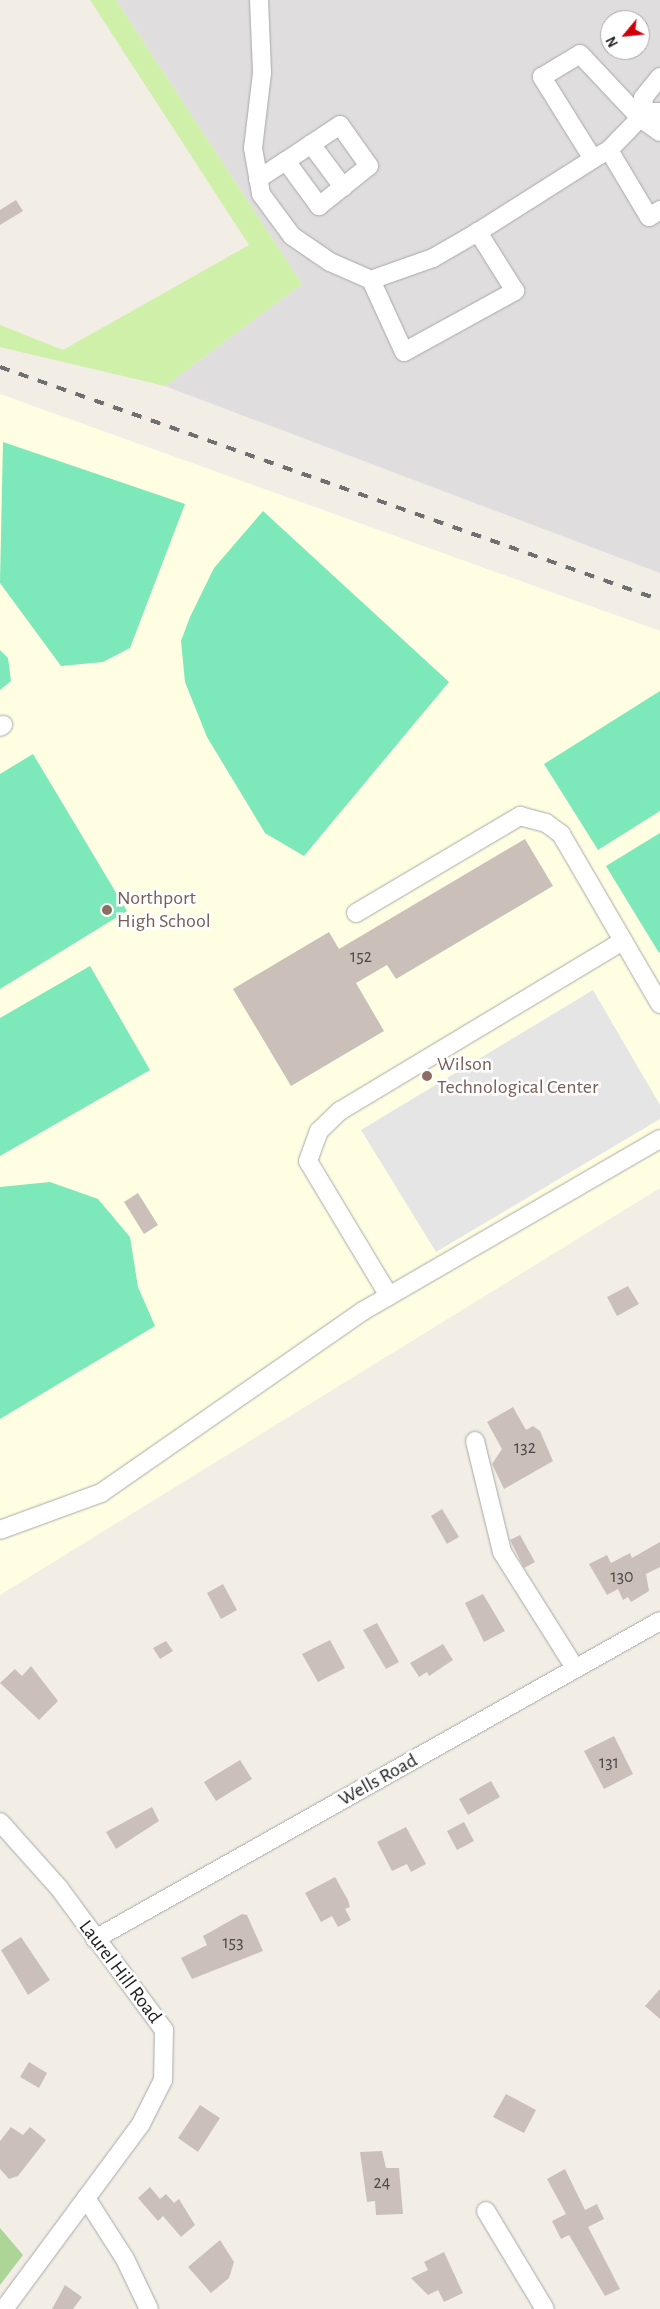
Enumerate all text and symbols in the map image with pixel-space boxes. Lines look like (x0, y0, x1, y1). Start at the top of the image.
north arrow (600, 10, 650, 60)
text: N (604, 34, 621, 49)
place label: Northport High School (117, 886, 211, 933)
marker: Northport High School (101, 904, 113, 916)
house number: 152 (350, 946, 372, 968)
place label: Wilson Technological Center (437, 1052, 598, 1099)
marker: Wilson Technological Center (421, 1070, 433, 1082)
house number: 132 (514, 1437, 536, 1459)
house number: 130 (610, 1566, 634, 1588)
street label: Wells Road (334, 1749, 422, 1811)
house number: 131 (599, 1752, 619, 1774)
street label: Laurel Hill Road (73, 1916, 167, 2028)
house number: 153 (222, 1932, 244, 1954)
house number: 24 (374, 2172, 390, 2194)

